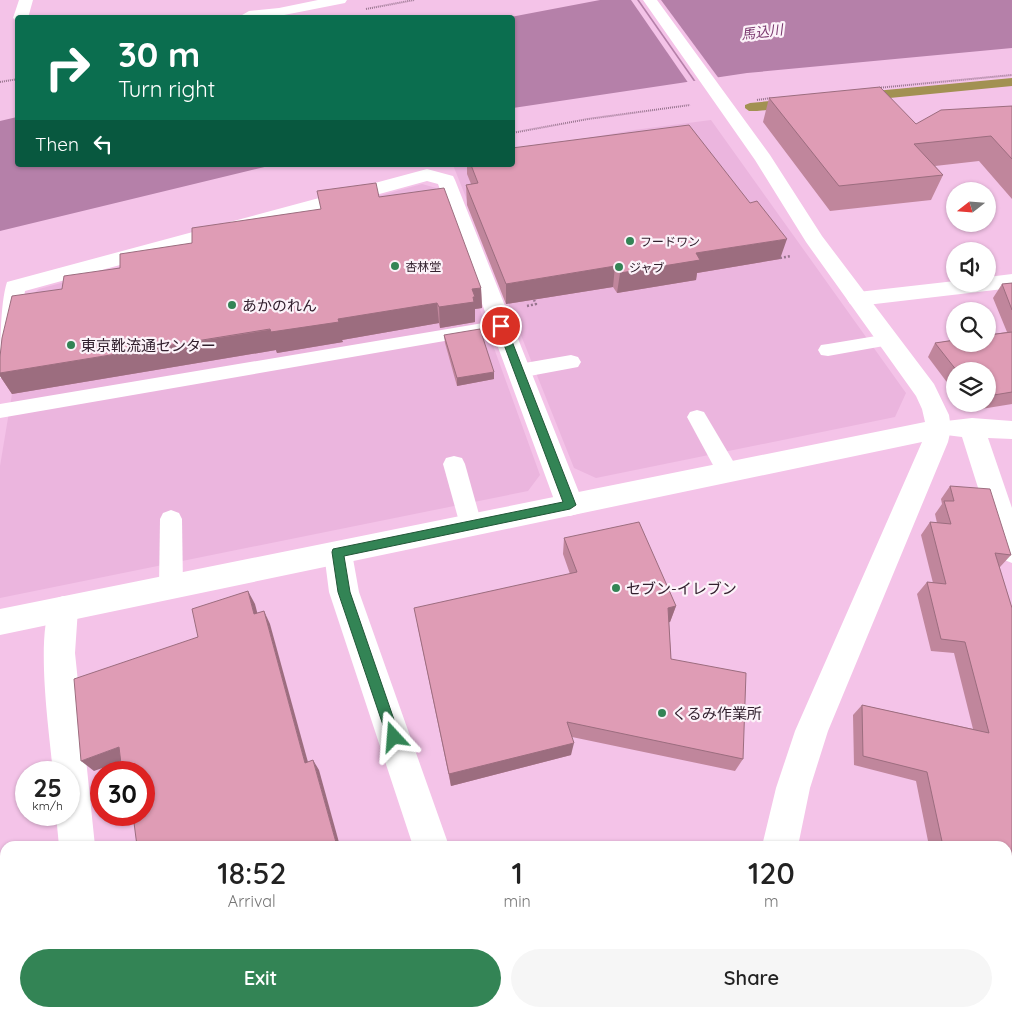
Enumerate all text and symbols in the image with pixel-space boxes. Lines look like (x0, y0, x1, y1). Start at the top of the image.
water label: 馬込川 (740, 20, 786, 43)
text: 30 m (118, 32, 200, 76)
icon: right (35, 35, 100, 100)
text: Turn right (118, 75, 215, 103)
icon: left (89, 130, 117, 158)
text: Then (35, 132, 79, 156)
north arrow (946, 182, 996, 232)
map controls (946, 182, 996, 412)
place label: フードワン (640, 234, 700, 249)
marker: フードワン (624, 235, 636, 247)
button: sound (946, 242, 996, 292)
place label: 杏林堂 (405, 259, 441, 274)
marker: 杏林堂 (389, 260, 401, 272)
place label: ジャブ (629, 260, 664, 275)
marker: ジャブ (613, 261, 625, 273)
place label: あかのれん (242, 296, 317, 315)
marker: あかのれん (226, 299, 238, 311)
button: search (946, 302, 996, 352)
pin (480, 305, 522, 347)
icon: arrive (487, 312, 515, 340)
place label: 東京靴流通センター (81, 336, 216, 355)
marker: 東京靴流通センター (65, 339, 77, 351)
button: layers (946, 362, 996, 412)
place label: セブン-イレブン (626, 579, 737, 598)
marker: セブン-イレブン (610, 582, 622, 594)
place label: くるみ作業所 (672, 704, 762, 723)
marker: くるみ作業所 (656, 707, 668, 719)
position arrow (367, 710, 419, 762)
speed limit sign: 30 (90, 761, 155, 826)
text: 25 (33, 772, 62, 803)
text: km/h (32, 798, 63, 813)
text: 18:52 (217, 854, 286, 892)
text: 1 (511, 854, 523, 892)
text: 120 (748, 854, 795, 892)
text: Arrival (228, 891, 276, 911)
text: min (504, 891, 531, 911)
text: m (764, 891, 779, 911)
button: Exit (20, 949, 501, 1007)
button: Share (511, 949, 992, 1007)

